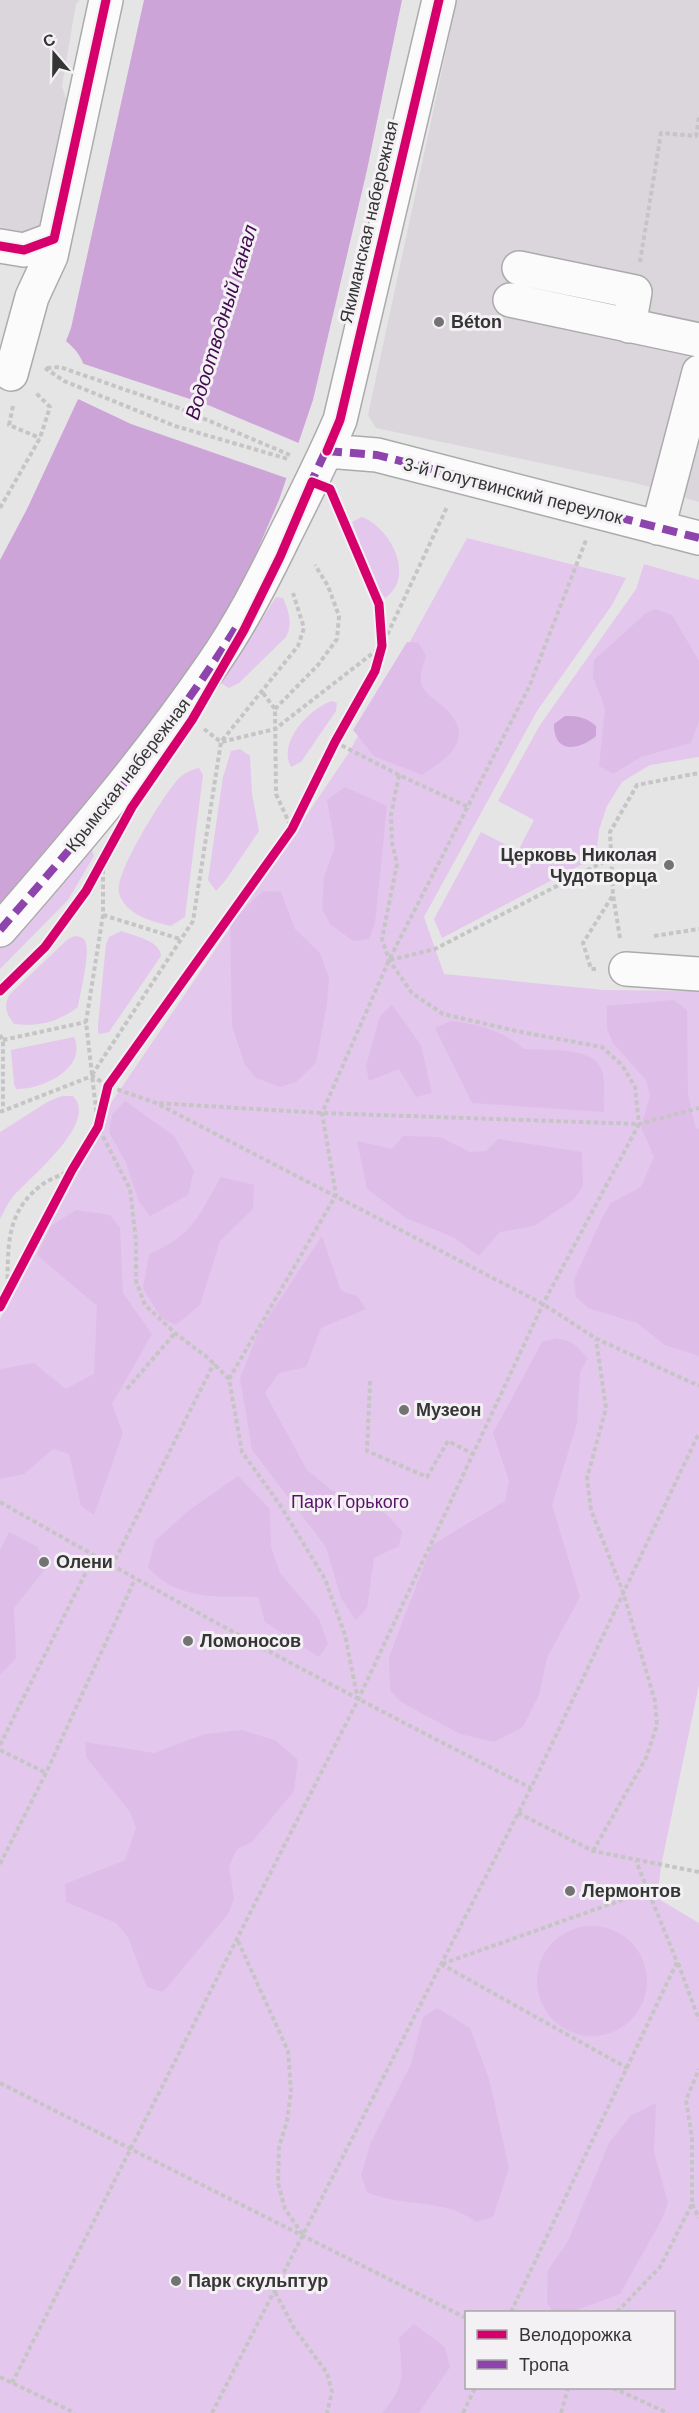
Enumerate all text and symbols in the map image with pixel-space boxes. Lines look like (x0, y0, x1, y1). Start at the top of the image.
north arrow (24, 24, 84, 84)
text: С (41, 30, 58, 50)
street label: Якиманская набережная (336, 119, 402, 325)
water label: Водоотводный канал (181, 222, 261, 422)
place label: Béton (451, 312, 502, 332)
marker: Béton (432, 315, 446, 329)
street label: 3-й Голутвинский переулок (401, 454, 625, 528)
street label: Крымская набережная (62, 694, 194, 856)
place label: Церковь Николая Чудотворца (500, 845, 658, 886)
marker: Церковь Николая Чудотворца (662, 858, 676, 872)
place label: Музеон (416, 1400, 481, 1420)
marker: Музеон (397, 1403, 411, 1417)
park label: Парк Горького (291, 1492, 409, 1512)
place label: Олени (56, 1552, 113, 1572)
marker: Олени (37, 1555, 51, 1569)
place label: Ломоносов (200, 1631, 301, 1651)
marker: Ломоносов (181, 1634, 195, 1648)
place label: Лермонтов (582, 1881, 681, 1901)
marker: Лермонтов (563, 1884, 577, 1898)
place label: Парк скульптур (188, 2271, 328, 2291)
marker: Парк скульптур (169, 2274, 183, 2288)
legend (465, 2311, 675, 2389)
text: Велодорожка (519, 2325, 632, 2345)
text: Тропа (519, 2355, 570, 2375)

